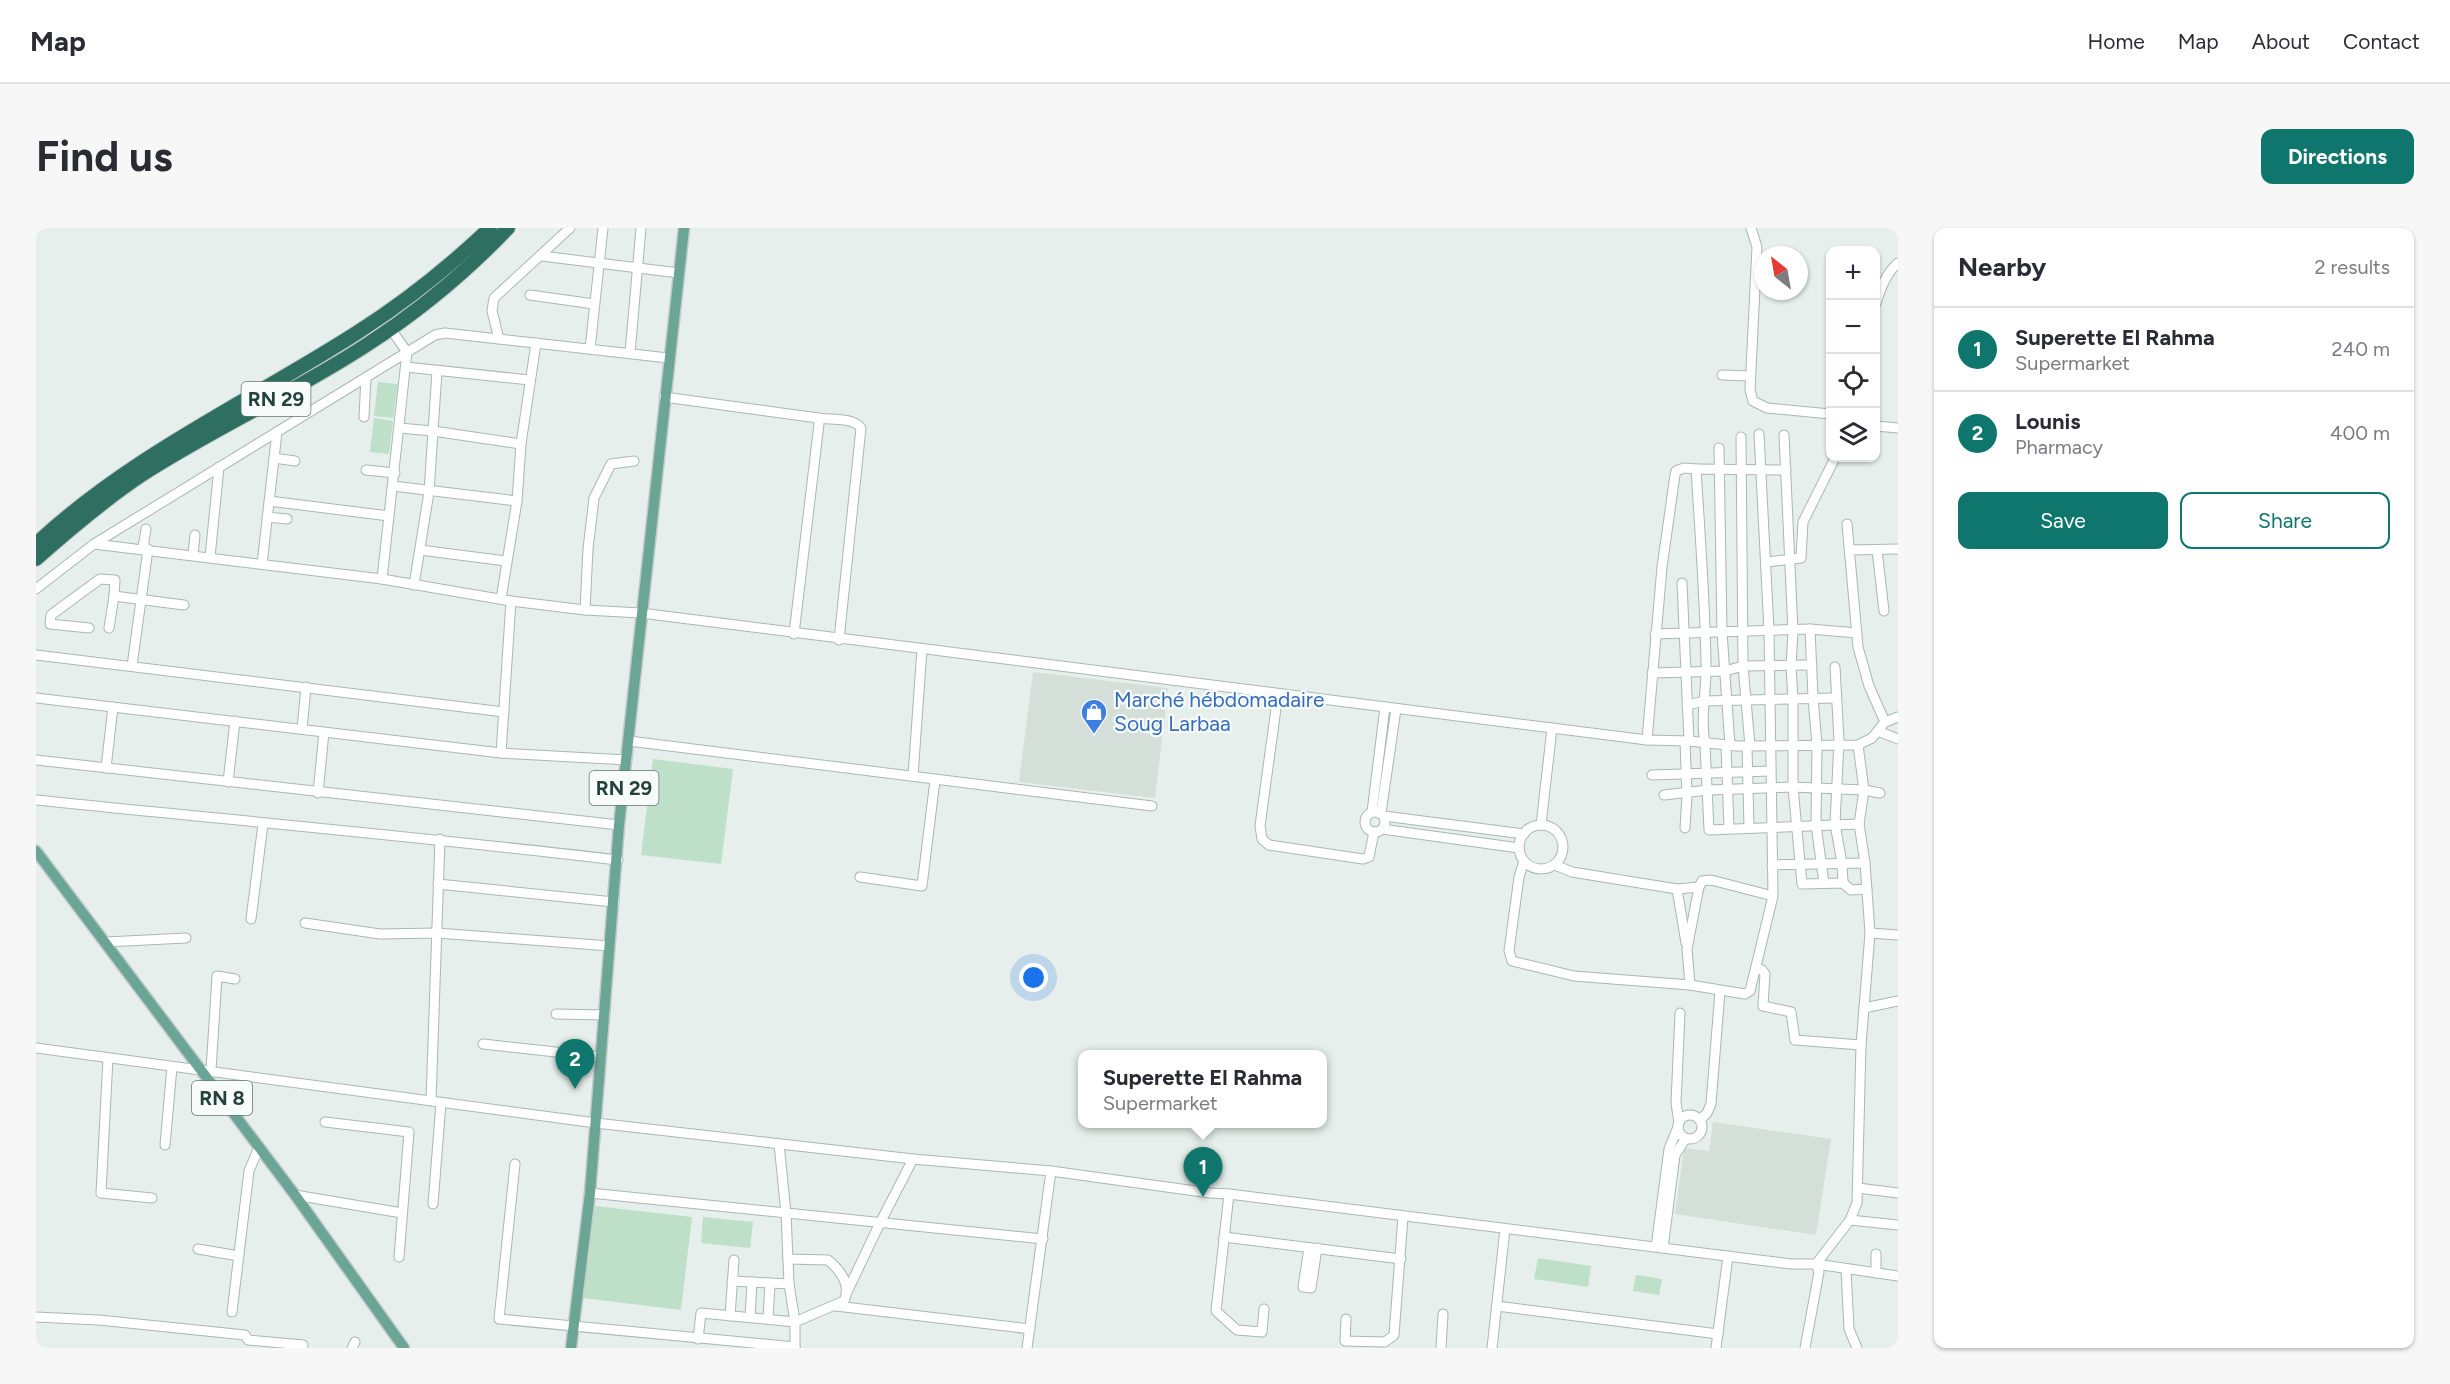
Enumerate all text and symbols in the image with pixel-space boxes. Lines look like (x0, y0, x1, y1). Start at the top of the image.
text: Map (30, 24, 86, 58)
text: Home (2088, 29, 2145, 54)
text: Map (2178, 29, 2219, 54)
text: About (2252, 29, 2310, 54)
text: Contact (2343, 29, 2420, 54)
button: Directions (2261, 129, 2414, 184)
text: Find us (36, 131, 173, 182)
north arrow (1754, 246, 1808, 300)
map controls (1826, 246, 1880, 462)
button: + (1826, 246, 1880, 300)
text: Nearby (1958, 251, 2046, 283)
text: 2 results (2314, 255, 2390, 279)
button: − (1826, 300, 1880, 354)
text: Superette El Rahma (2015, 324, 2215, 351)
text: 1 (1973, 337, 1982, 361)
text: 240 m (2332, 337, 2390, 361)
text: Supermarket (2015, 351, 2130, 375)
button: locate (1826, 354, 1880, 408)
road number: RN 29 (242, 382, 310, 416)
button: layers (1826, 408, 1880, 462)
text: Lounis (2015, 408, 2081, 435)
text: 2 (1972, 421, 1983, 445)
text: 400 m (2330, 421, 2390, 445)
text: Pharmacy (2015, 435, 2103, 459)
button: Save (1958, 492, 2168, 549)
button: Share (2180, 492, 2390, 549)
place label: Marché hébdomadaire Soug Larbaa (1114, 687, 1324, 736)
shop icon: Marché hébdomadaire Soug Larbaa (1079, 697, 1109, 735)
road number: RN 29 (590, 771, 658, 805)
your location (1019, 963, 1048, 992)
pin: 2 (556, 1040, 594, 1089)
popup (1078, 1050, 1327, 1128)
text: Superette El Rahma (1103, 1064, 1302, 1091)
road number: RN 8 (192, 1081, 252, 1115)
text: Supermarket (1103, 1091, 1218, 1115)
pin: 1 (1184, 1148, 1222, 1197)

